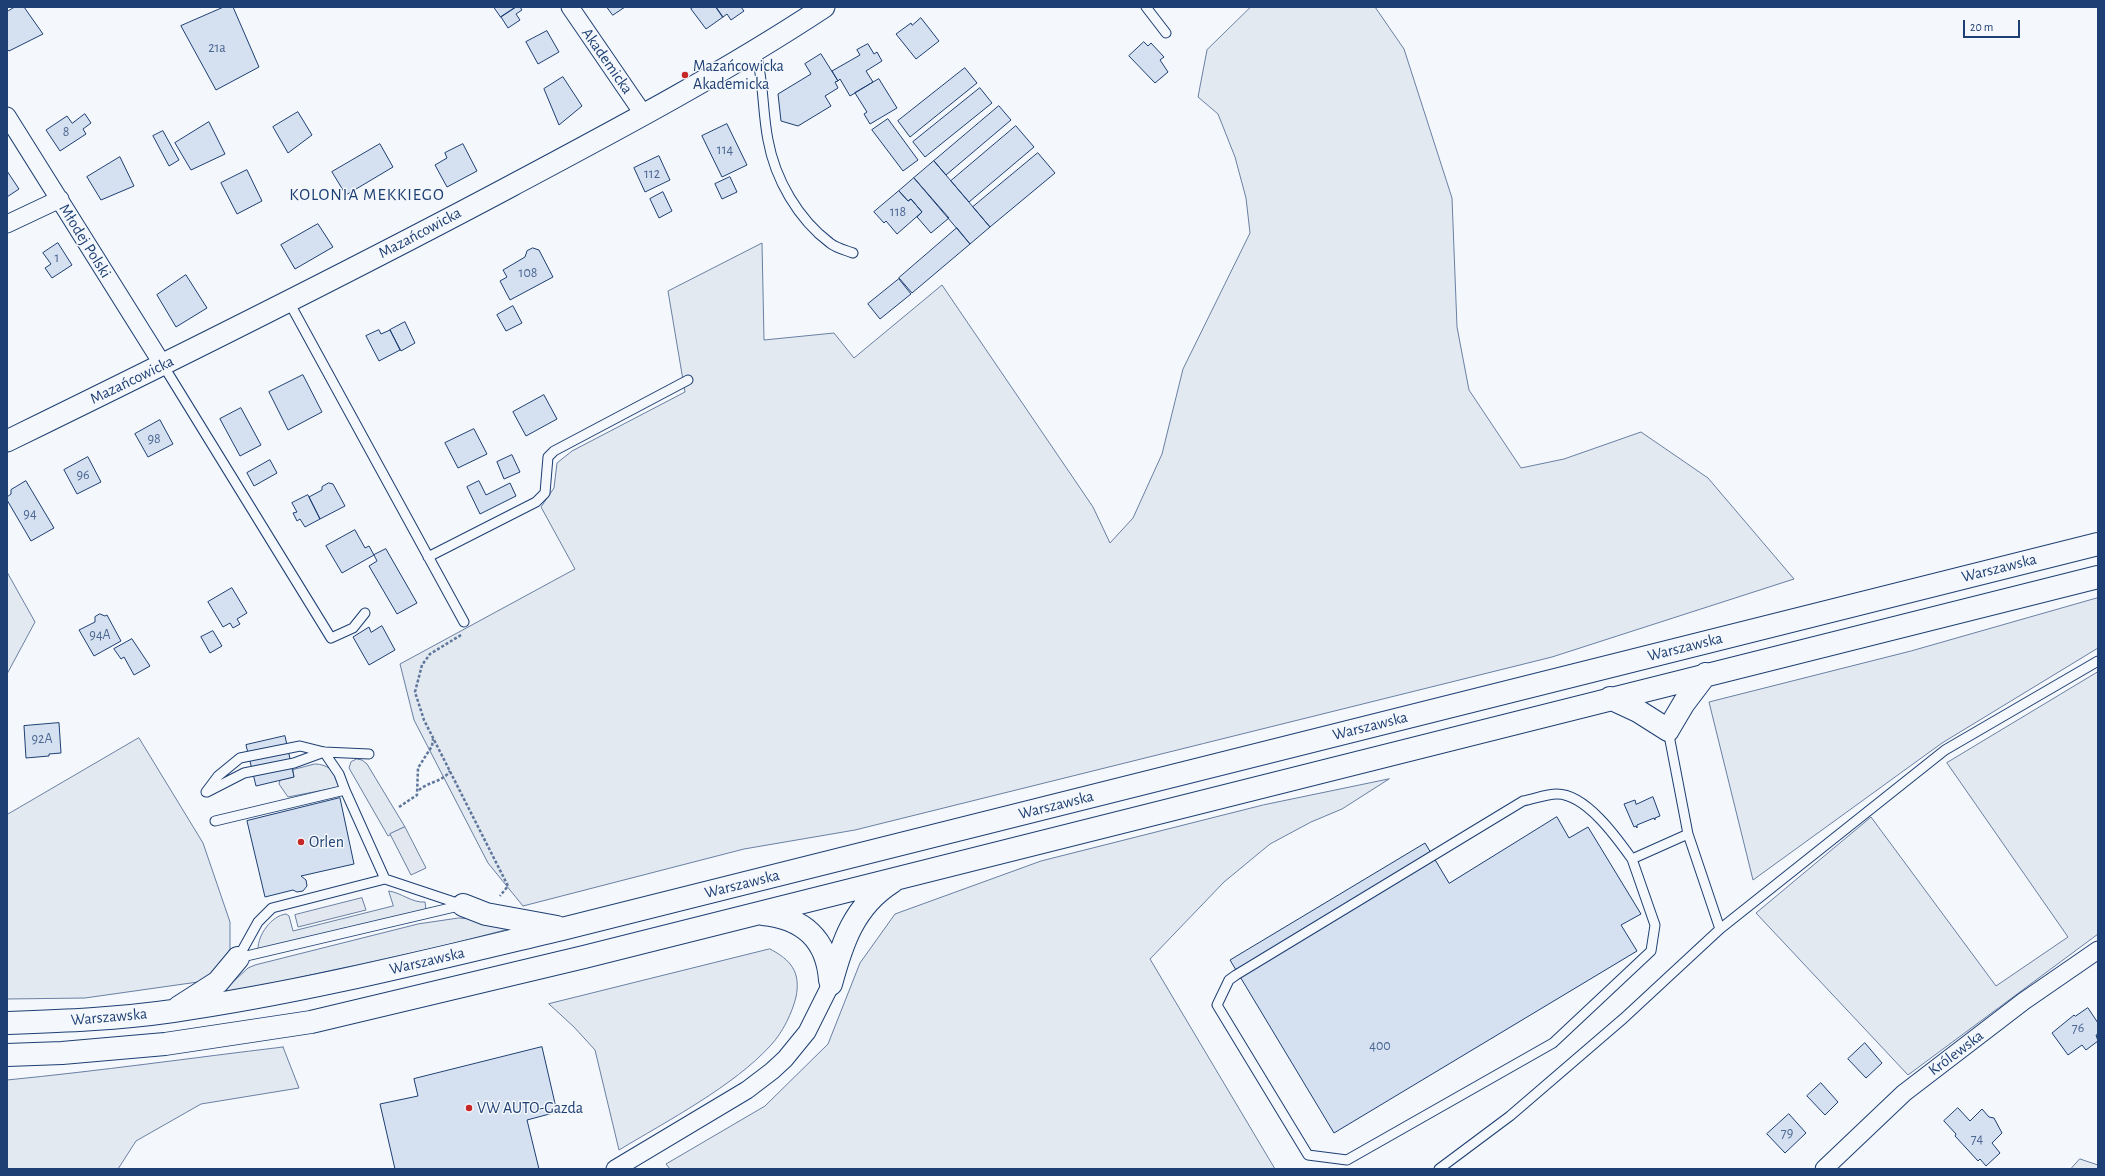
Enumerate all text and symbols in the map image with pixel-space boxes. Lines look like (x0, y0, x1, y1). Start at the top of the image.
scale bar (1965, 12, 2022, 38)
text: 20 m (1970, 21, 1993, 33)
street label: Akademicka (577, 24, 637, 98)
house number: 21a (208, 40, 226, 56)
place label: Mazańcowicka Akademicka (693, 56, 784, 94)
marker: Mazańcowicka Akademicka (680, 70, 690, 80)
house number: 8 (63, 124, 69, 140)
house number: 114 (717, 142, 733, 158)
house number: 112 (644, 166, 660, 182)
district label: KOLONIA MEKKIEGO (289, 185, 445, 205)
street label: Młodej Polski (55, 200, 115, 282)
street label: Mazańcowicka (375, 203, 465, 263)
house number: 118 (890, 204, 906, 220)
house number: 1 (55, 250, 59, 266)
house number: 108 (519, 265, 537, 281)
street label: Mazańcowicka (87, 351, 177, 409)
house number: 98 (147, 431, 161, 447)
house number: 96 (76, 467, 90, 483)
house number: 94 (23, 506, 37, 522)
street label: Warszawska (1960, 549, 2038, 587)
house number: 94A (89, 627, 111, 643)
street label: Warszawska (1646, 628, 1724, 666)
street label: Warszawska (1331, 707, 1409, 745)
house number: 92A (31, 731, 53, 747)
street label: Warszawska (1017, 786, 1095, 824)
place label: Orlen (309, 832, 344, 852)
marker: Orlen (296, 837, 306, 847)
street label: Warszawska (703, 865, 781, 903)
street label: Warszawska (388, 943, 466, 979)
street label: Warszawska (70, 1004, 148, 1030)
house number: 76 (2072, 1020, 2084, 1036)
street label: Królewska (1925, 1026, 1987, 1080)
house number: 400 (1369, 1038, 1391, 1054)
place label: VW AUTO-Gazda (477, 1098, 583, 1118)
marker: VW AUTO-Gazda (464, 1103, 474, 1113)
house number: 79 (1781, 1125, 1793, 1141)
house number: 74 (1971, 1131, 1983, 1147)

